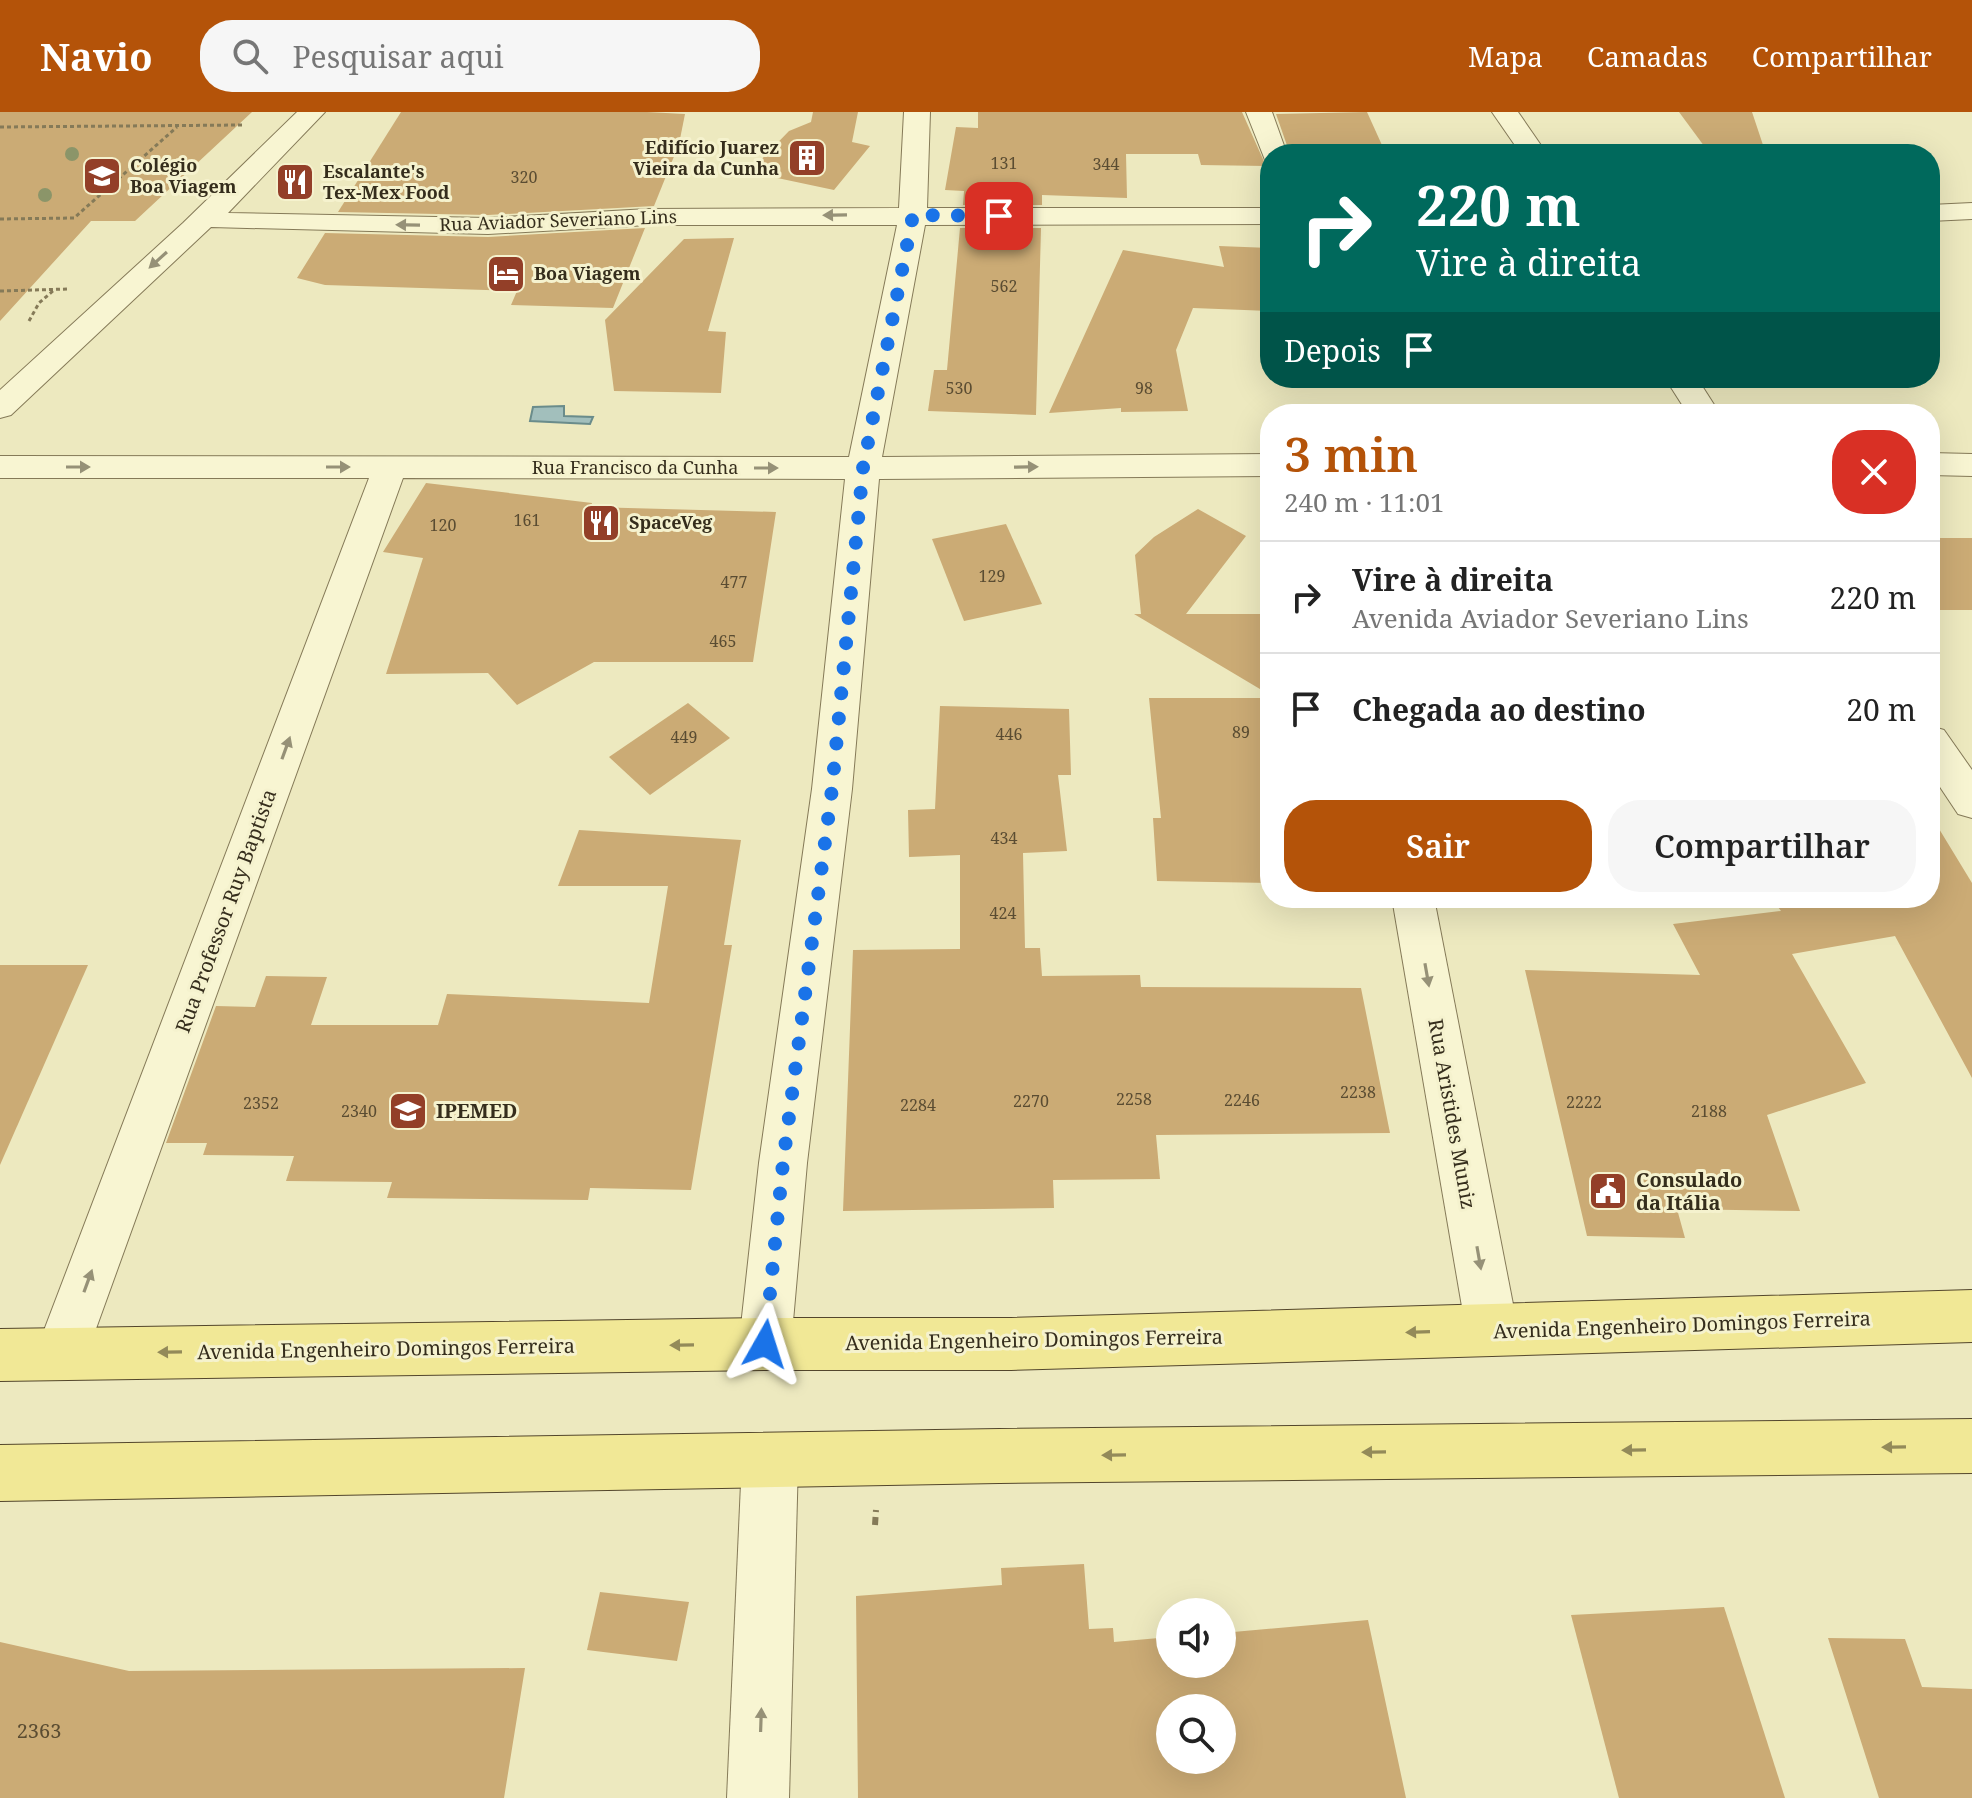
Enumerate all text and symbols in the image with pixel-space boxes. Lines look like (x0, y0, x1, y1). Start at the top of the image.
search box (200, 20, 760, 92)
text: Navio (40, 30, 152, 82)
icon: search (228, 34, 272, 78)
text: Pesquisar aqui (292, 36, 504, 77)
text: Mapa (1468, 37, 1543, 75)
text: Camadas (1587, 37, 1708, 75)
text: Compartilhar (1752, 37, 1932, 75)
place label: Edifício Juarez Vieira da Cunha (633, 135, 779, 180)
building icon: Edifício Juarez Vieira da Cunha (786, 137, 828, 179)
house number: 131 (991, 152, 1017, 174)
place label: Colégio Boa Viagem (130, 153, 237, 198)
house number: 344 (1093, 153, 1119, 175)
school or university icon: Colégio Boa Viagem (81, 155, 123, 197)
place label: Escalante's Tex-Mex Food (323, 159, 450, 204)
restaurant icon: Escalante's Tex-Mex Food (274, 161, 316, 203)
house number: 320 (511, 166, 537, 188)
text: 220 m (1416, 166, 1581, 242)
icon: right (1284, 176, 1388, 280)
pin (965, 182, 1033, 250)
icon: arrive (977, 194, 1021, 238)
street label: Rua Aviador Severiano Lins (439, 204, 677, 236)
one-way arrow (822, 209, 847, 222)
one-way arrow (395, 219, 420, 231)
text: Vire à direita (1416, 238, 1641, 287)
one-way arrow (149, 251, 168, 269)
hotel icon: Boa Viagem (485, 253, 527, 295)
place label: Boa Viagem (534, 261, 641, 285)
house number: 562 (991, 275, 1017, 297)
icon: arrive (1397, 328, 1441, 372)
text: Depois (1284, 330, 1381, 371)
house number: 530 (946, 377, 972, 399)
house number: 98 (1135, 377, 1153, 399)
text: 3 min (1284, 421, 1418, 486)
button: close (1832, 430, 1916, 514)
street label: Rua Francisco da Cunha (532, 455, 738, 479)
one-way arrow (66, 461, 91, 473)
one-way arrow (326, 461, 351, 473)
one-way arrow (1014, 461, 1039, 473)
one-way arrow (754, 462, 779, 474)
text: 240 m · 11:01 (1284, 484, 1445, 520)
restaurant icon: SpaceVeg (580, 502, 622, 544)
house number: 161 (514, 509, 540, 531)
place label: SpaceVeg (629, 510, 713, 534)
house number: 120 (430, 514, 456, 536)
text: Vire à direita (1352, 559, 1554, 600)
house number: 129 (979, 565, 1005, 587)
house number: 477 (721, 571, 747, 593)
icon: right (1284, 575, 1328, 619)
text: 220 m (1830, 577, 1916, 618)
text: Avenida Aviador Severiano Lins (1352, 600, 1749, 636)
house number: 465 (710, 630, 736, 652)
icon: arrive (1284, 687, 1328, 731)
text: Chegada ao destino (1352, 689, 1646, 730)
text: 20 m (1846, 689, 1916, 730)
house number: 89 (1232, 721, 1250, 743)
house number: 446 (996, 723, 1022, 745)
house number: 449 (671, 726, 697, 748)
one-way arrow (280, 736, 293, 760)
street label: Rua Professor Ruy Baptista (169, 785, 282, 1036)
button: Sair (1284, 800, 1592, 892)
button: Compartilhar (1608, 800, 1916, 892)
house number: 434 (991, 827, 1017, 849)
house number: 424 (990, 902, 1016, 924)
one-way arrow (1421, 963, 1434, 988)
street label: Rua Aristides Muniz (1422, 1017, 1483, 1211)
house number: 2238 (1340, 1081, 1376, 1103)
house number: 2258 (1116, 1088, 1152, 1110)
house number: 2246 (1224, 1089, 1260, 1111)
school or university icon: IPEMED (387, 1090, 429, 1132)
house number: 2270 (1013, 1090, 1049, 1112)
house number: 2222 (1566, 1091, 1602, 1113)
house number: 2352 (243, 1092, 279, 1114)
house number: 2284 (900, 1094, 936, 1116)
place label: IPEMED (436, 1097, 517, 1124)
house number: 2340 (341, 1100, 377, 1122)
house number: 2188 (1691, 1100, 1727, 1122)
place label: Consulado da Itália (1636, 1166, 1742, 1216)
public building icon: Consulado da Itália (1587, 1170, 1629, 1212)
one-way arrow (1473, 1246, 1485, 1271)
one-way arrow (83, 1269, 95, 1293)
position arrow (723, 1302, 807, 1386)
street label: Avenida Engenheiro Domingos Ferreira (1493, 1304, 1871, 1345)
street label: Avenida Engenheiro Domingos Ferreira (845, 1323, 1223, 1356)
one-way arrow (1405, 1326, 1430, 1339)
street label: Avenida Engenheiro Domingos Ferreira (197, 1332, 575, 1365)
one-way arrow (669, 1339, 694, 1351)
one-way arrow (157, 1346, 182, 1358)
one-way arrow (1881, 1441, 1906, 1453)
one-way arrow (1621, 1444, 1646, 1456)
one-way arrow (1361, 1446, 1386, 1459)
one-way arrow (1101, 1449, 1126, 1461)
map controls (1156, 1598, 1236, 1774)
button: sound (1156, 1598, 1236, 1678)
button: search (1156, 1694, 1236, 1774)
one-way arrow (754, 1707, 767, 1732)
house number: 2363 (17, 1717, 61, 1744)

